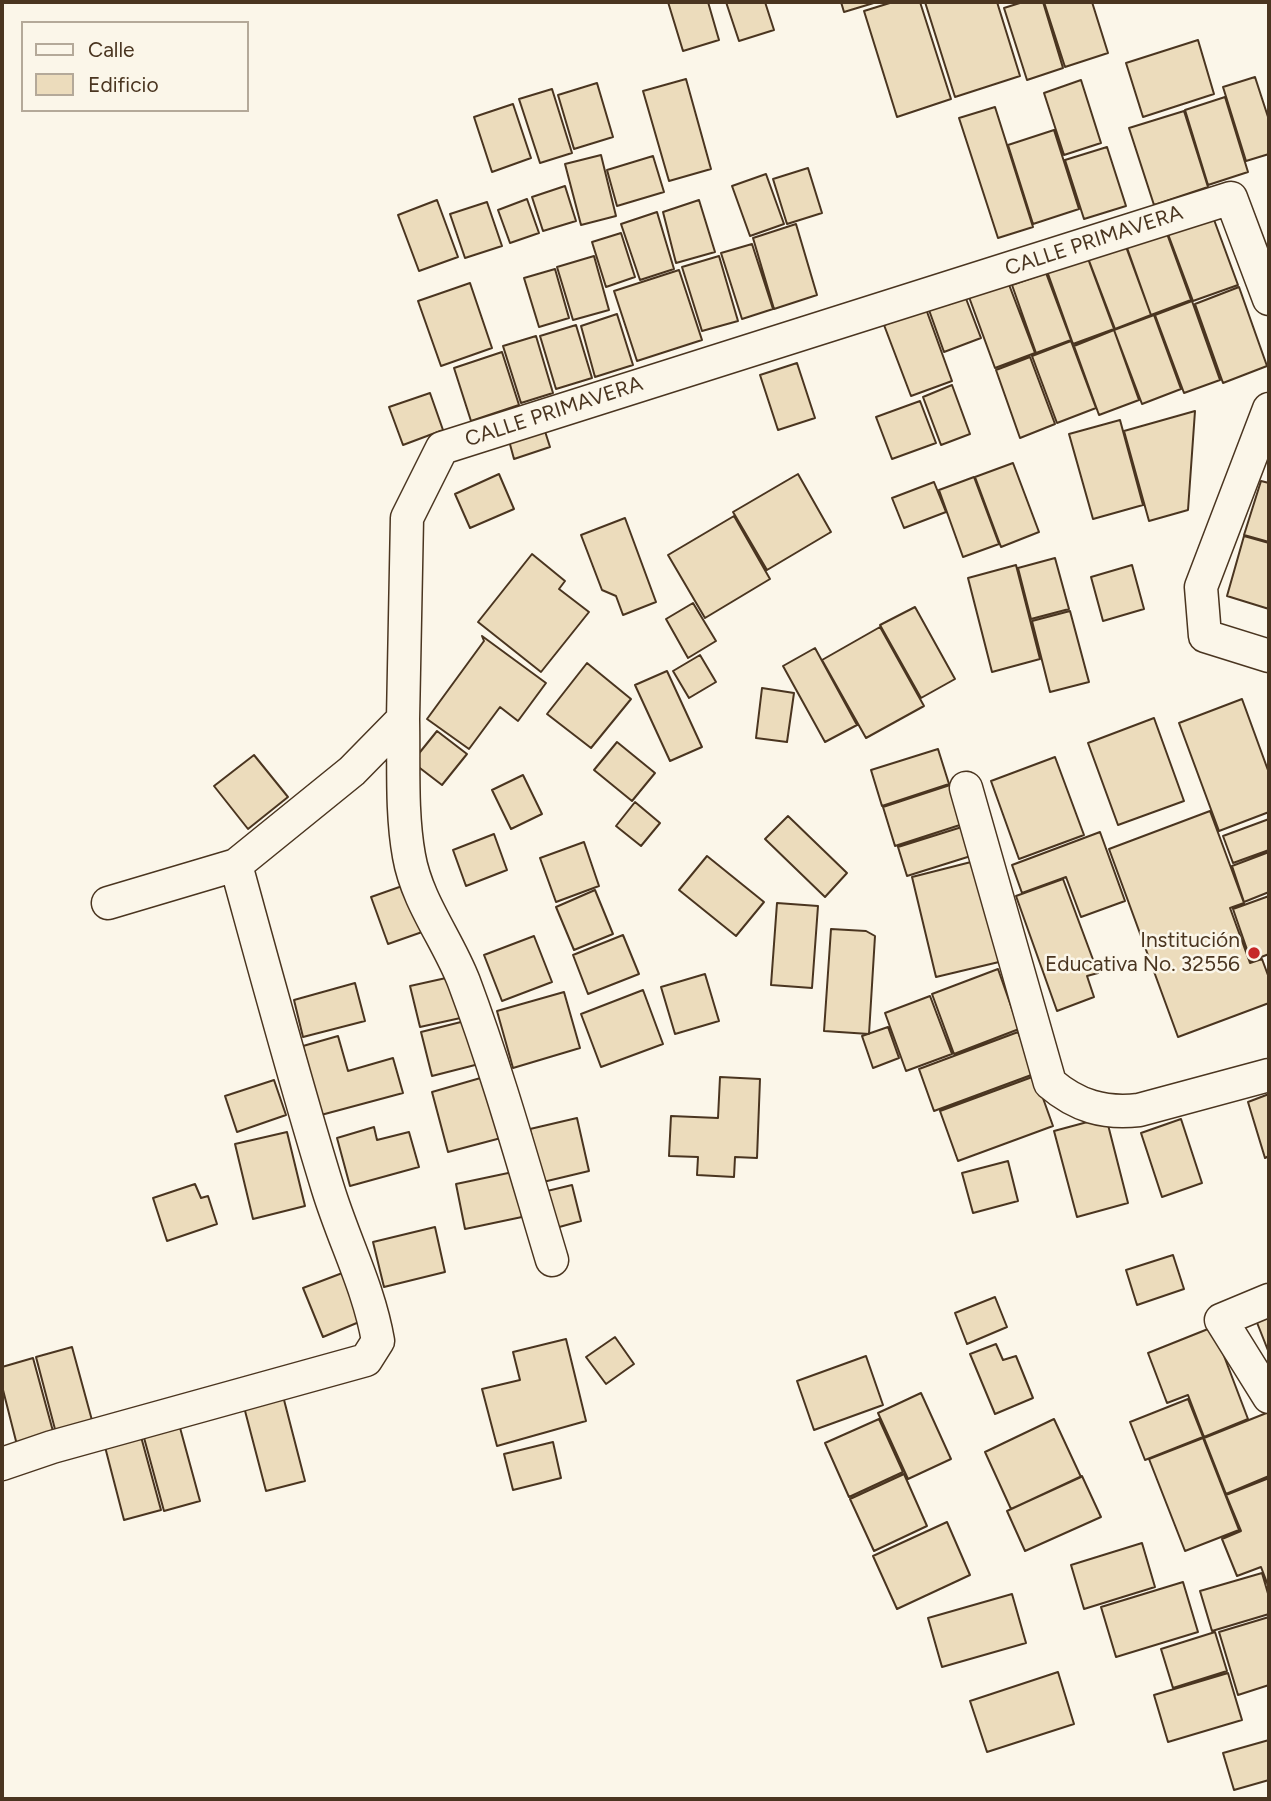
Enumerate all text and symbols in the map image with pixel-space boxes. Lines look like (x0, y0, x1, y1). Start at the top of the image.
legend (21, 21, 248, 112)
text: Calle (88, 37, 135, 62)
text: Edificio (88, 72, 159, 97)
street label: CALLE PRIMAVERA (1002, 200, 1186, 282)
street label: CALLE PRIMAVERA (462, 371, 646, 453)
place label: Institución Educativa No. 32556 (1045, 928, 1240, 978)
marker: Institución Educativa No. 32556 (1246, 945, 1262, 961)

